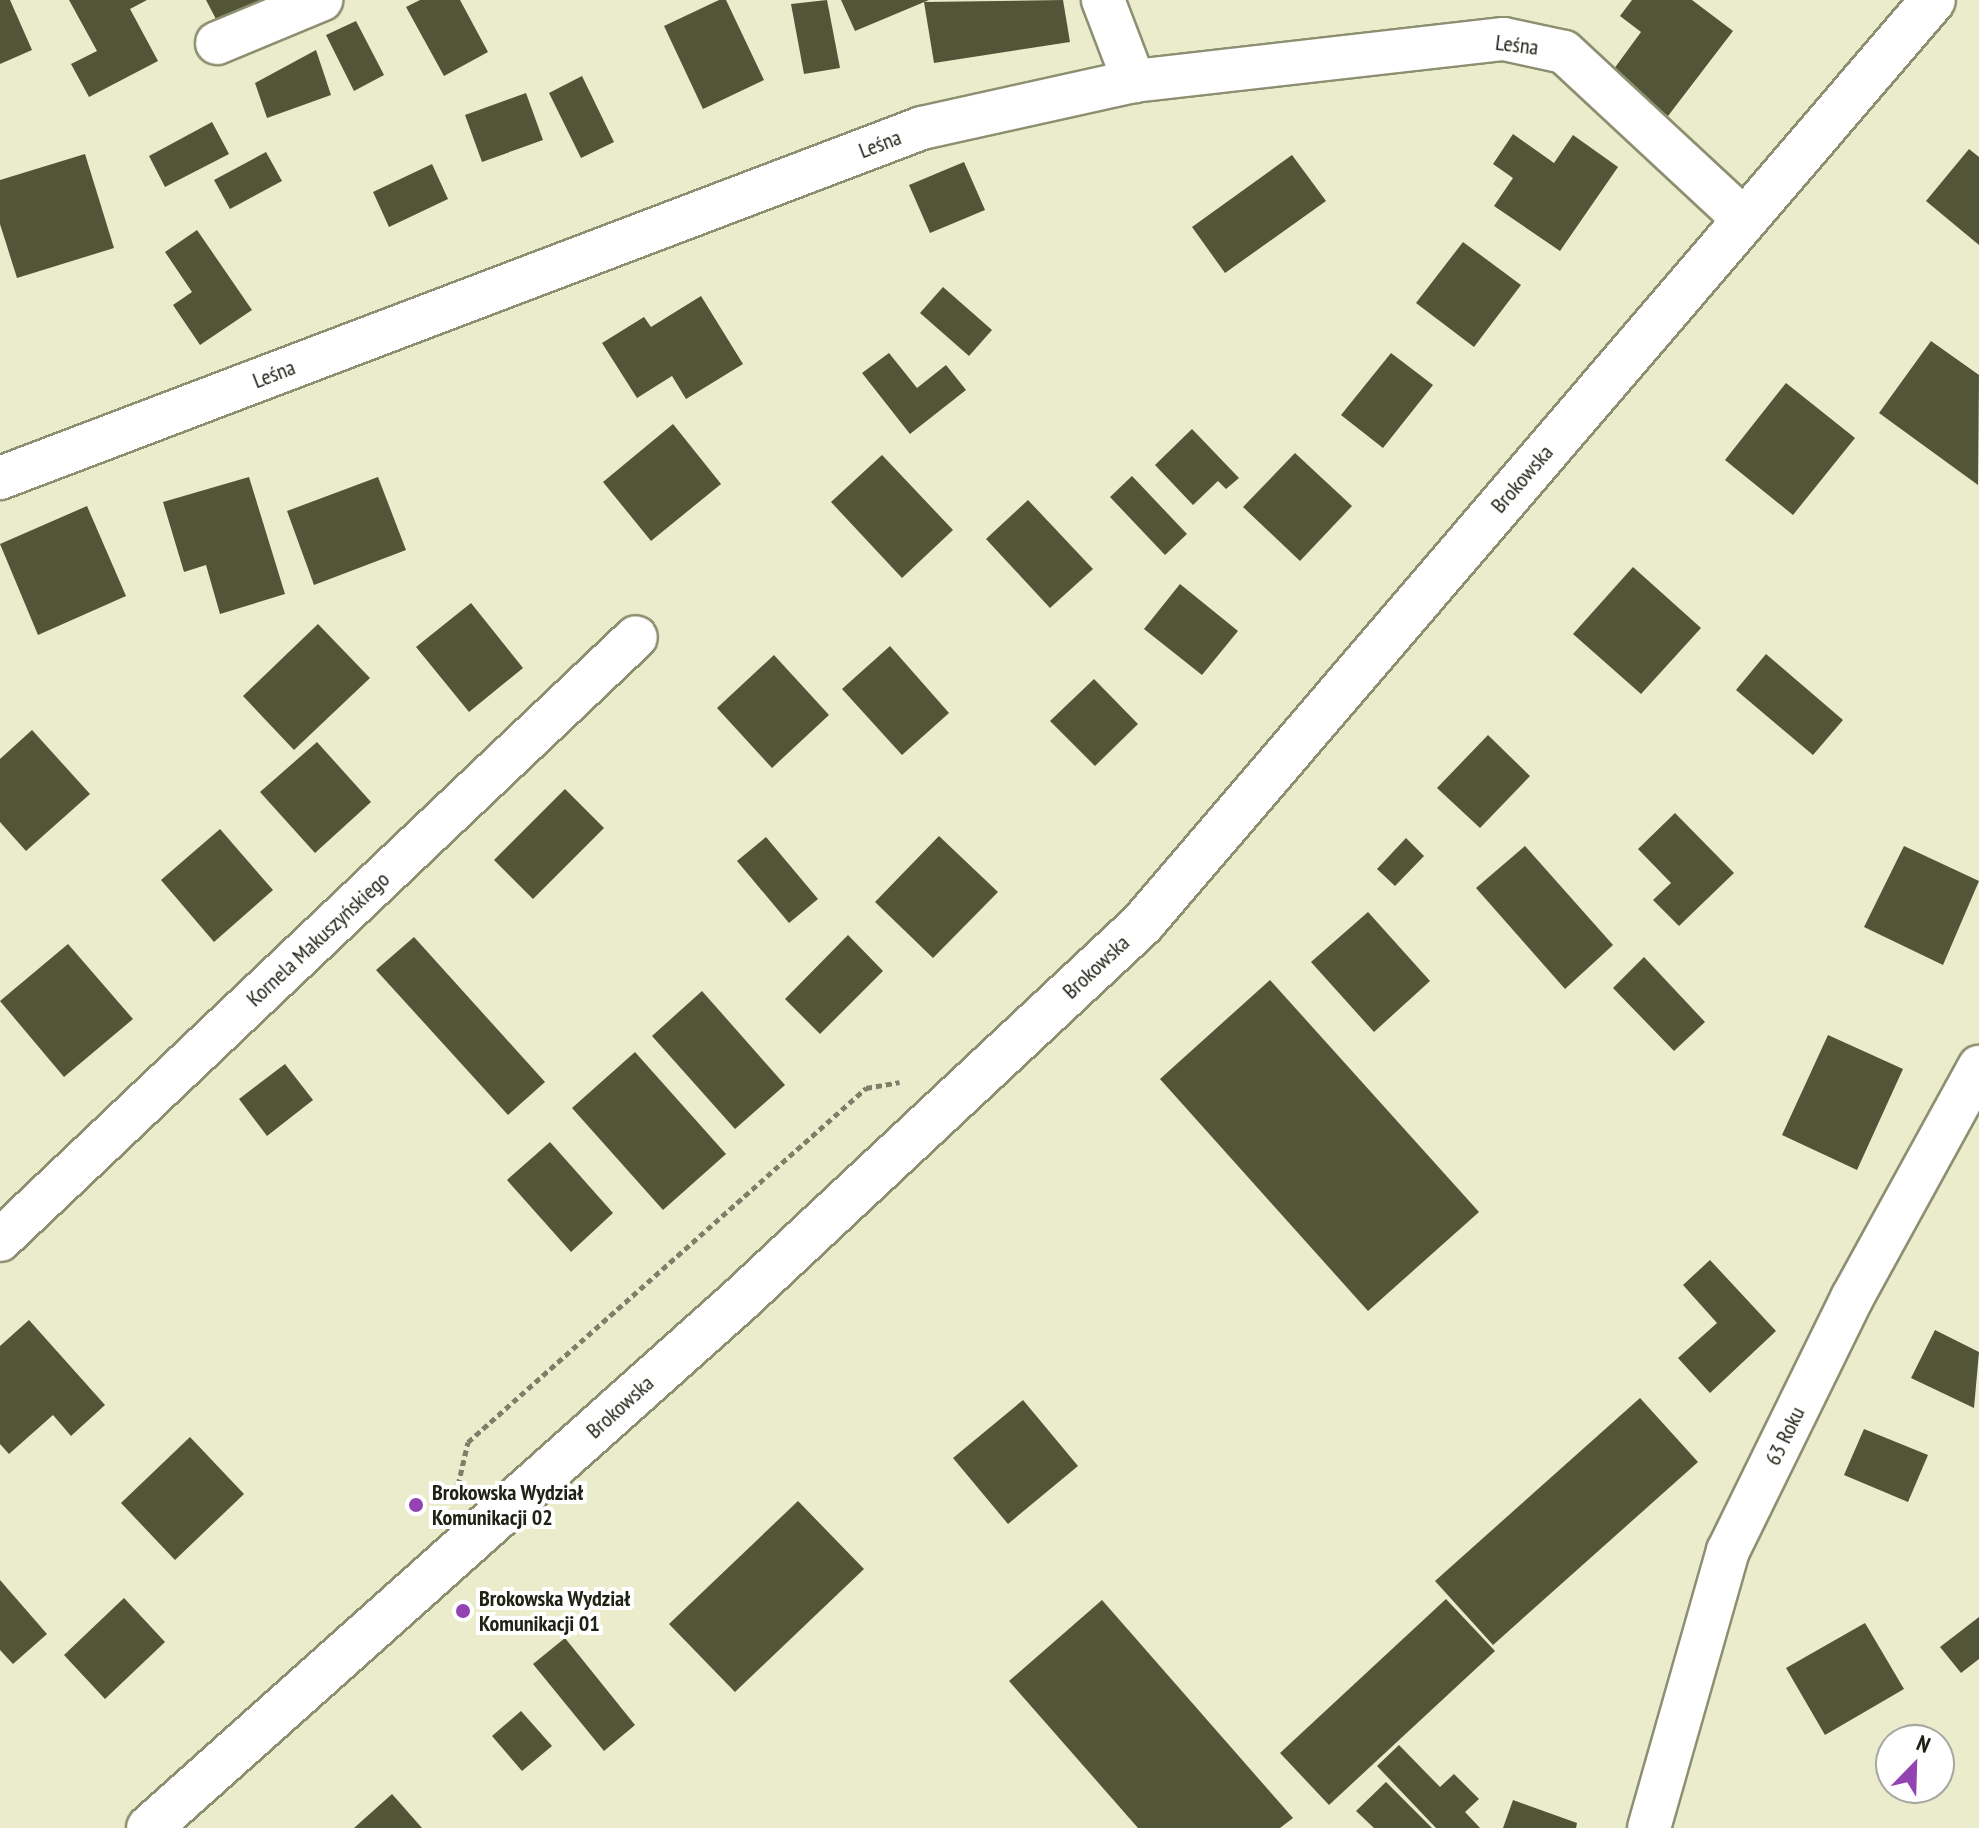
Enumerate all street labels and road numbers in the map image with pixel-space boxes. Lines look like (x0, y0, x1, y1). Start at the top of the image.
street label: Leśna (1494, 29, 1540, 61)
street label: Leśna (855, 124, 905, 164)
street label: Leśna (249, 354, 299, 394)
street label: Brokowska (1485, 440, 1559, 518)
street label: Kornela Makuszyńskiego (241, 866, 395, 1012)
street label: Brokowska (1057, 930, 1135, 1004)
street label: Brokowska (581, 1370, 659, 1444)
street label: 63 Roku (1760, 1402, 1810, 1470)

